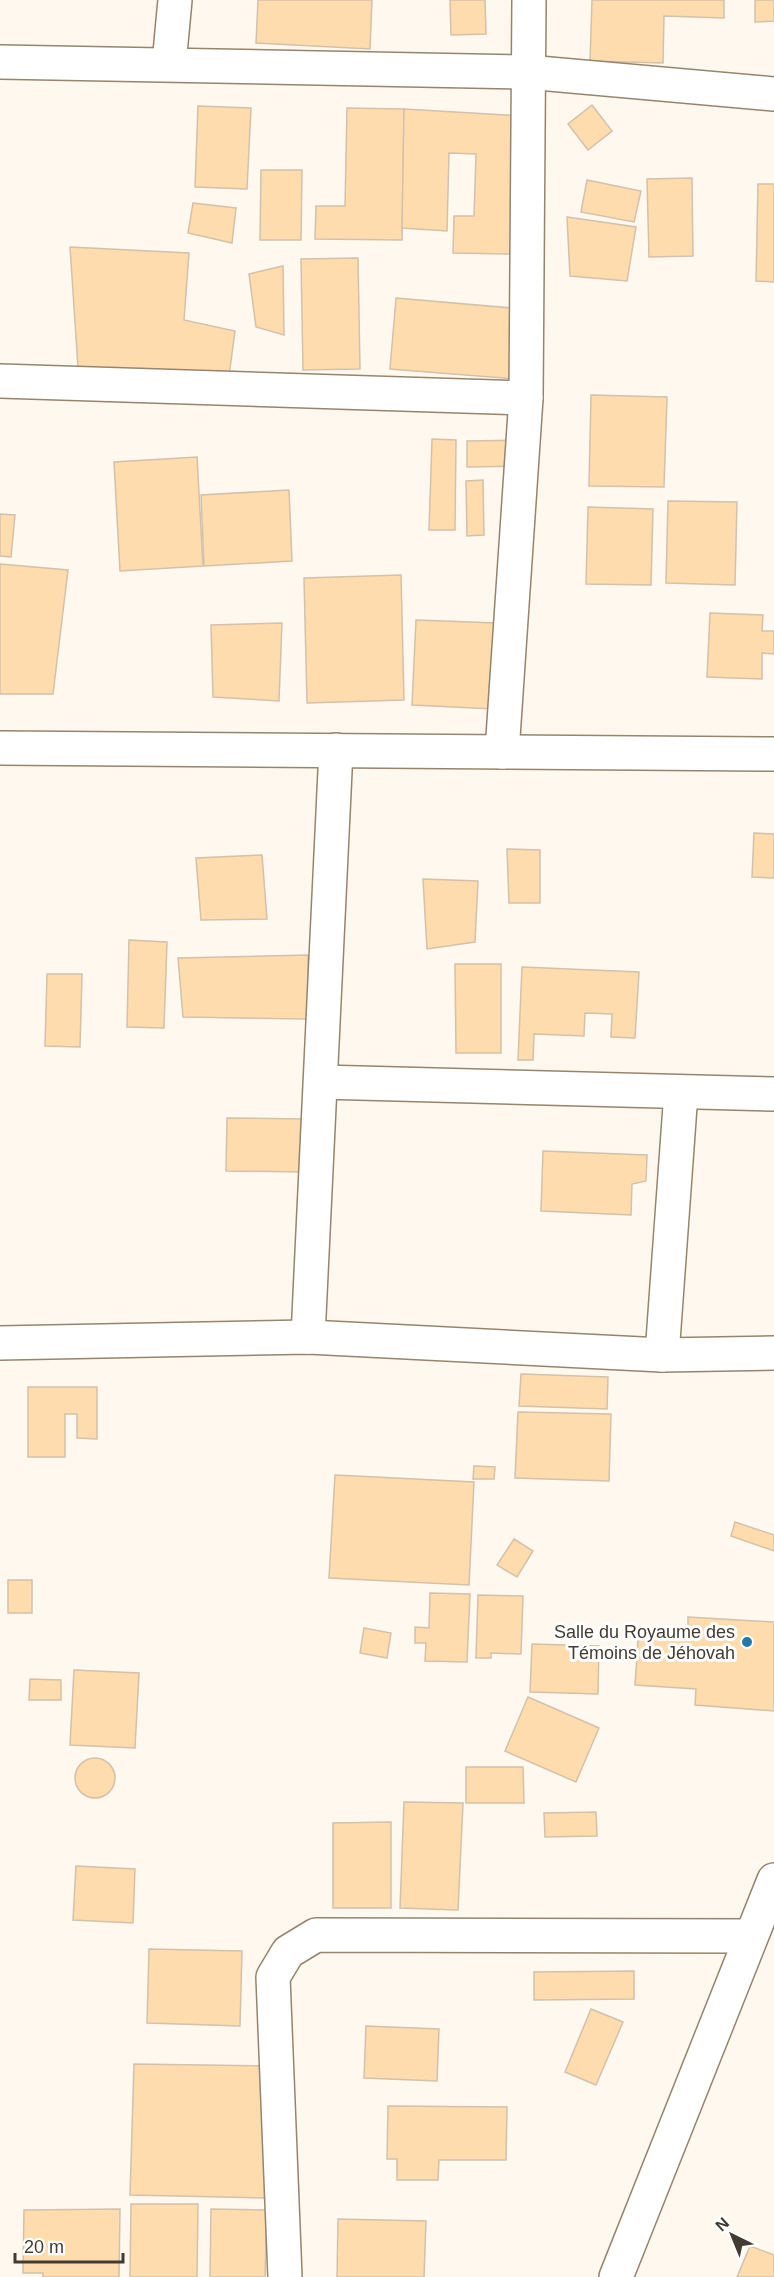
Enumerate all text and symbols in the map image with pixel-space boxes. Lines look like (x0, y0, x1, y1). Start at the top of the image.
place label: Salle du Royaume des Témoins de Jéhovah (554, 1622, 735, 1663)
marker: Salle du Royaume des Témoins de Jéhovah (740, 1635, 754, 1649)
north arrow (702, 2205, 762, 2265)
text: N (712, 2214, 732, 2235)
scale bar (15, 2226, 123, 2264)
text: 20 m (24, 2237, 64, 2257)

